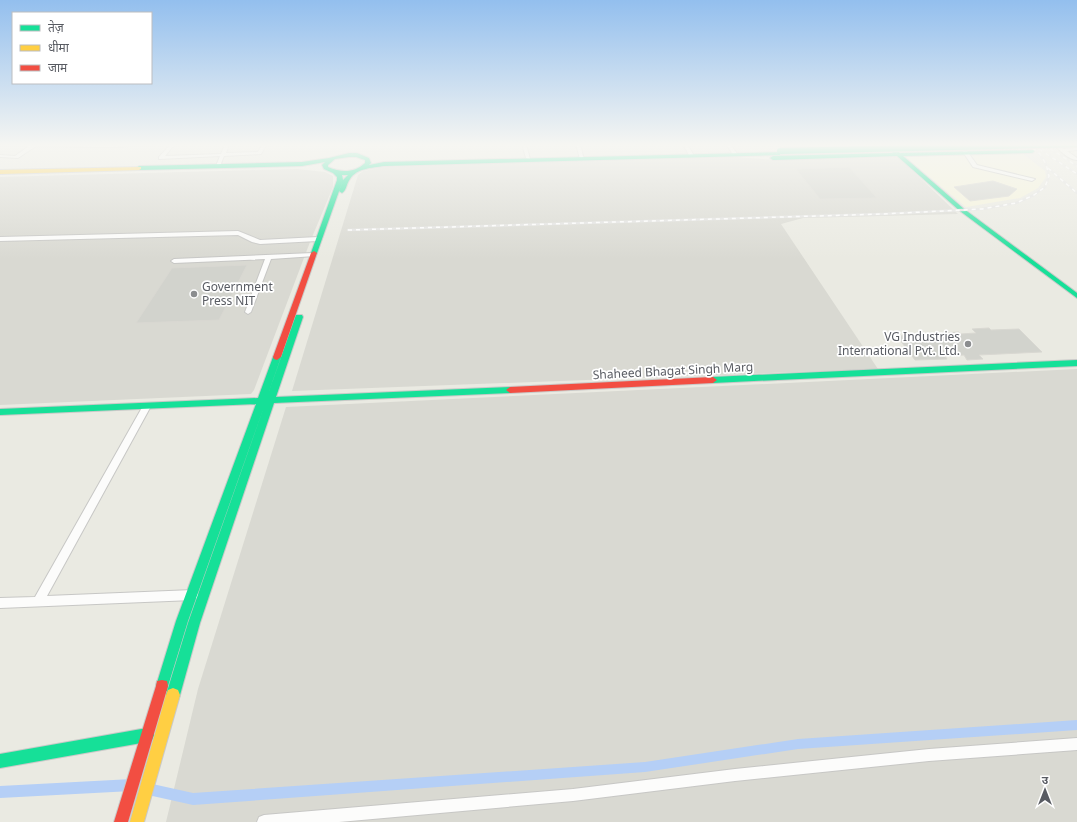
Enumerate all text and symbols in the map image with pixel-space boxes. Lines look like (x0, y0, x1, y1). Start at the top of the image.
legend (12, 12, 152, 84)
text: तेज़ (48, 19, 65, 36)
text: धीमा (48, 39, 70, 56)
text: जाम (48, 59, 68, 76)
place label: Government Press NIT (202, 278, 273, 309)
marker: Government Press NIT (189, 289, 199, 299)
place label: VG Industries International Pvt. Ltd. (838, 328, 960, 359)
marker: VG Industries International Pvt. Ltd. (963, 339, 973, 349)
street label: Shaheed Bhagat Singh Marg (592, 358, 754, 383)
north arrow (1025, 770, 1065, 810)
text: उ (1042, 772, 1049, 787)

